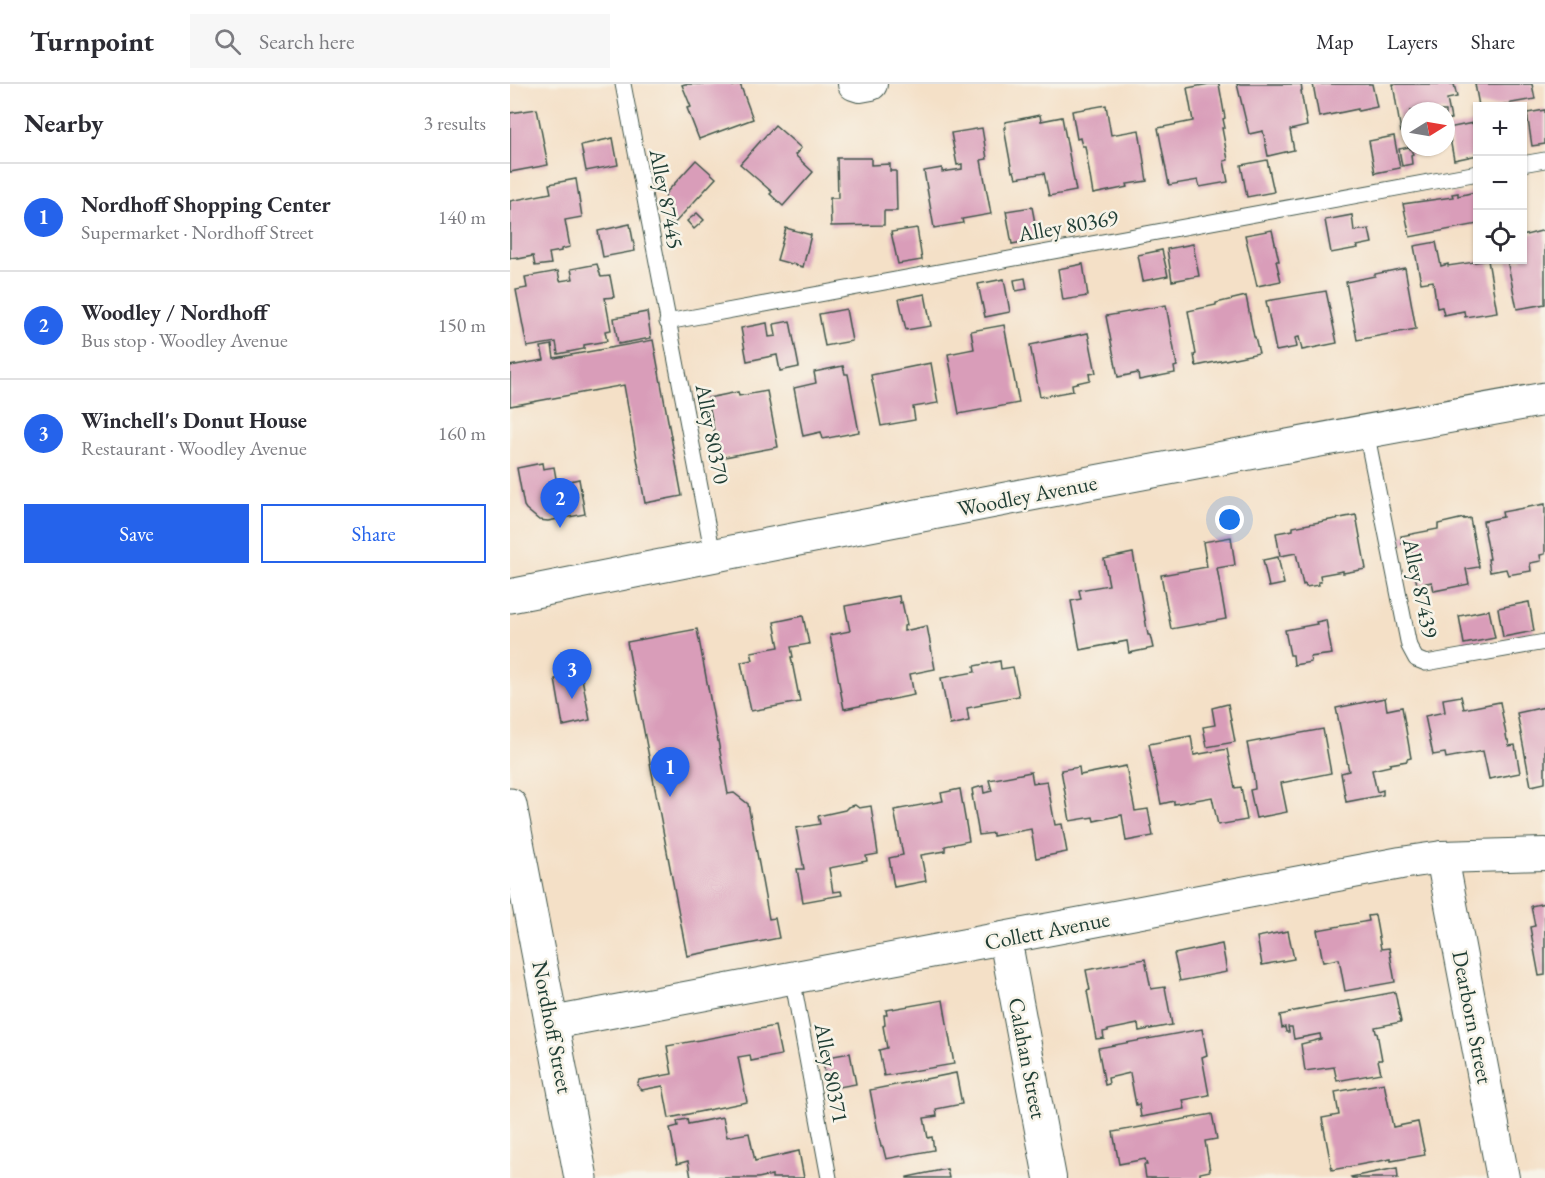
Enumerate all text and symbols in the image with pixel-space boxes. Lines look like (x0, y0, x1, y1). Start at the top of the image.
search box (190, 14, 610, 68)
text: Turnpoint (30, 23, 154, 59)
icon: search (211, 25, 244, 58)
text: Search here (259, 27, 355, 56)
text: Map (1316, 28, 1354, 55)
text: Layers (1387, 28, 1438, 55)
text: Share (1471, 28, 1515, 55)
north arrow (1401, 102, 1455, 156)
map controls (1473, 102, 1527, 264)
button: + (1473, 102, 1527, 156)
text: Nearby (24, 106, 104, 140)
text: 3 results (423, 110, 486, 136)
street label: Alley 87445 (642, 146, 690, 252)
button: − (1473, 156, 1527, 210)
text: Nordhoff Shopping Center (81, 190, 331, 219)
street label: Alley 80369 (1015, 202, 1121, 249)
text: 1 (38, 204, 49, 230)
text: 140 m (438, 204, 486, 230)
button: locate (1473, 210, 1527, 264)
text: Supermarket · Nordhoff Street (81, 219, 314, 245)
text: Woodley / Nordhoff (81, 298, 268, 327)
text: 2 (38, 312, 49, 338)
text: 150 m (438, 312, 486, 338)
text: Bus stop · Woodley Avenue (81, 327, 288, 353)
street label: Alley 80370 (688, 381, 736, 487)
text: Winchell's Donut House (81, 406, 307, 435)
text: 3 (38, 420, 49, 446)
text: 160 m (438, 420, 486, 446)
text: Restaurant · Woodley Avenue (81, 435, 307, 461)
street label: Woodley Avenue (955, 468, 1100, 523)
pin: 2 (541, 478, 580, 528)
button: Save (24, 504, 249, 563)
button: Share (261, 504, 486, 563)
your location (1215, 505, 1244, 534)
street label: Alley 87439 (1396, 535, 1445, 641)
pin: 3 (552, 650, 592, 699)
pin: 1 (650, 748, 690, 797)
street label: Collett Avenue (982, 904, 1112, 957)
street label: Dearborn Street (1445, 948, 1500, 1086)
street label: Nordhoff Street (525, 958, 580, 1096)
street label: Calahan Street (1002, 995, 1053, 1121)
street label: Alley 80371 (807, 1020, 855, 1126)

